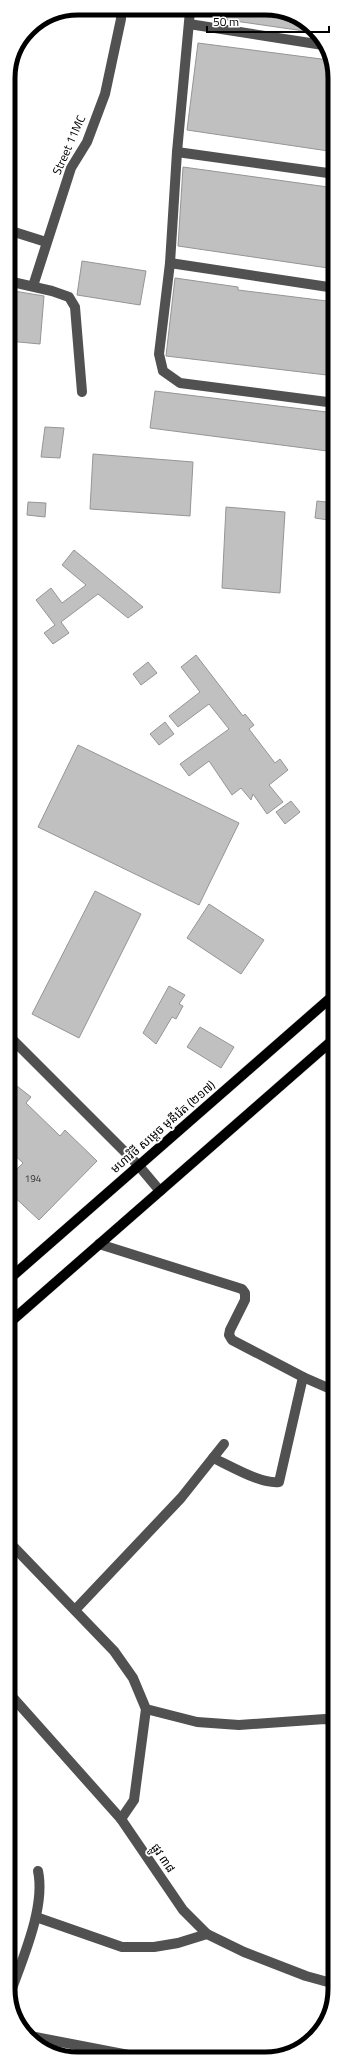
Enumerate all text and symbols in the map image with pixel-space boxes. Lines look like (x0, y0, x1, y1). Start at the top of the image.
scale bar (207, 8, 329, 34)
text: 50 m (213, 12, 239, 31)
street label: Street 11MC (47, 111, 90, 178)
street label: មហាវិថី សម្តេច មុនីរ៉េត (២១៧) (106, 1076, 219, 1178)
house number: 194 (25, 1171, 42, 1186)
street label: ផ្លូវ ៣៨ (145, 1839, 180, 1877)

